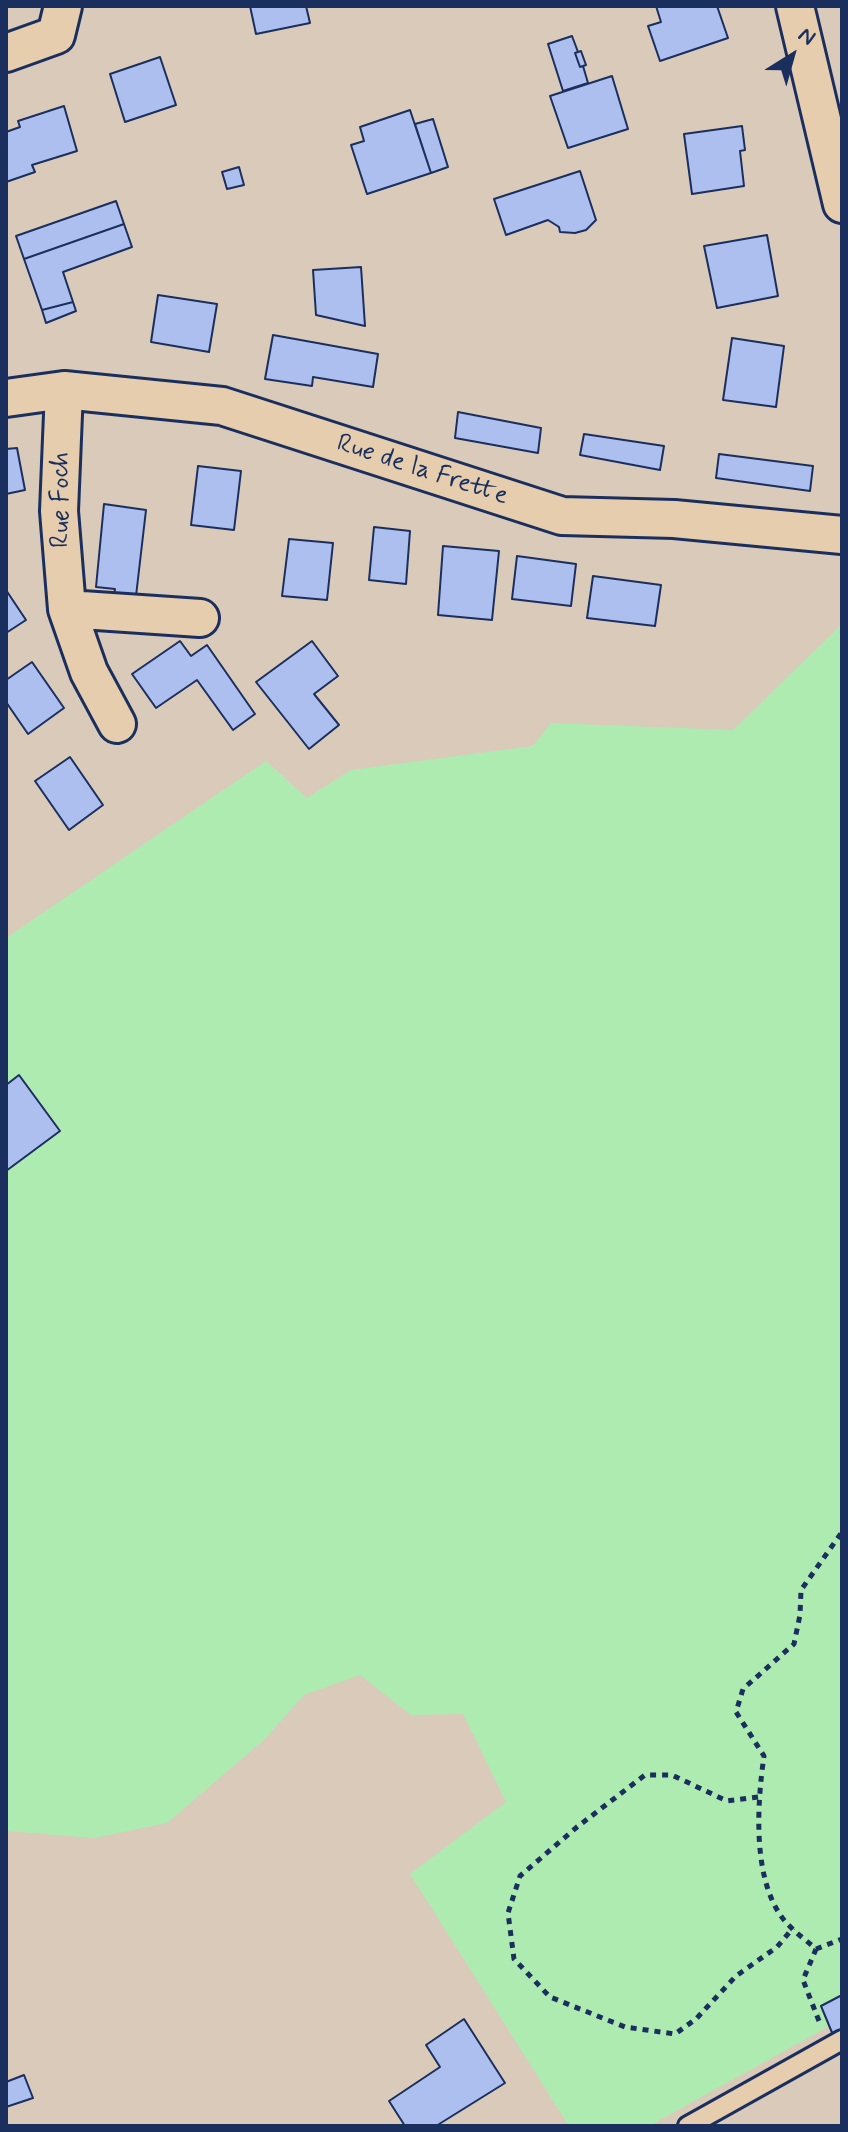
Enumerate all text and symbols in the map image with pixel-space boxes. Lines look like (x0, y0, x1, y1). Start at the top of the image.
north arrow (752, 16, 832, 96)
text: N (792, 21, 821, 52)
street label: Rue de la Frette (332, 429, 512, 513)
street label: Rue Foch (47, 452, 79, 548)

